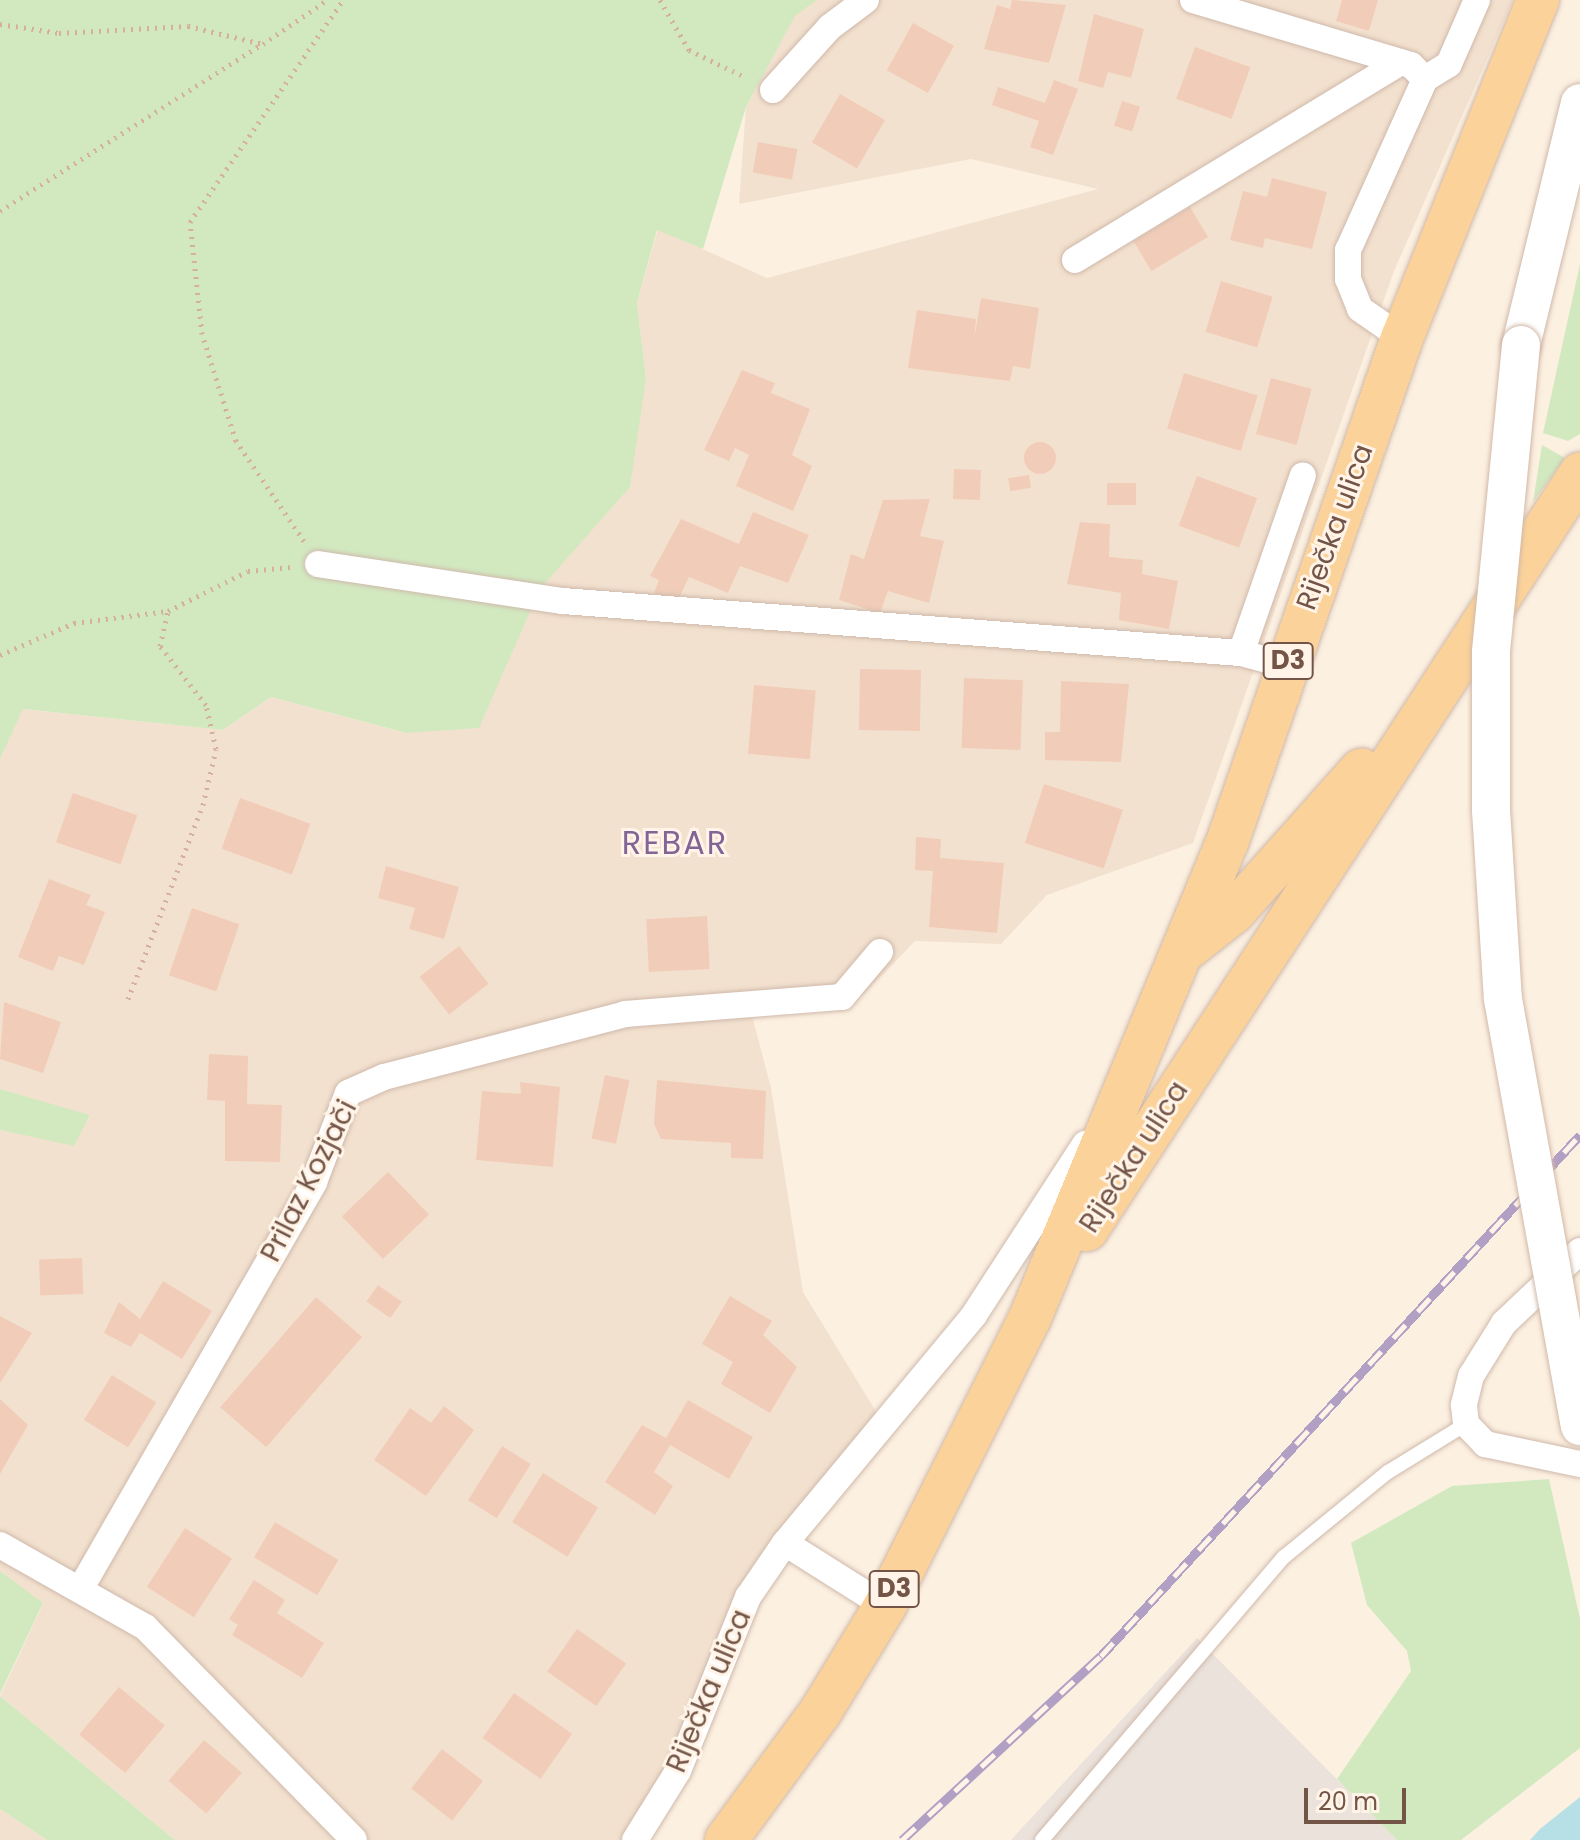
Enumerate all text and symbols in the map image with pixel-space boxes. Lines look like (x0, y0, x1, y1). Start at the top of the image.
street label: Riječka ulica (1290, 440, 1380, 614)
road number: D3 (1262, 639, 1314, 683)
district label: REBAR (622, 824, 728, 862)
street label: Riječka ulica (1073, 1075, 1195, 1239)
street label: Prilaz Kozjači (254, 1095, 364, 1267)
road number: D3 (868, 1567, 920, 1611)
street label: Riječka ulica (660, 1605, 758, 1777)
scale bar (1308, 1772, 1410, 1822)
text: 20 m (1318, 1785, 1378, 1818)

